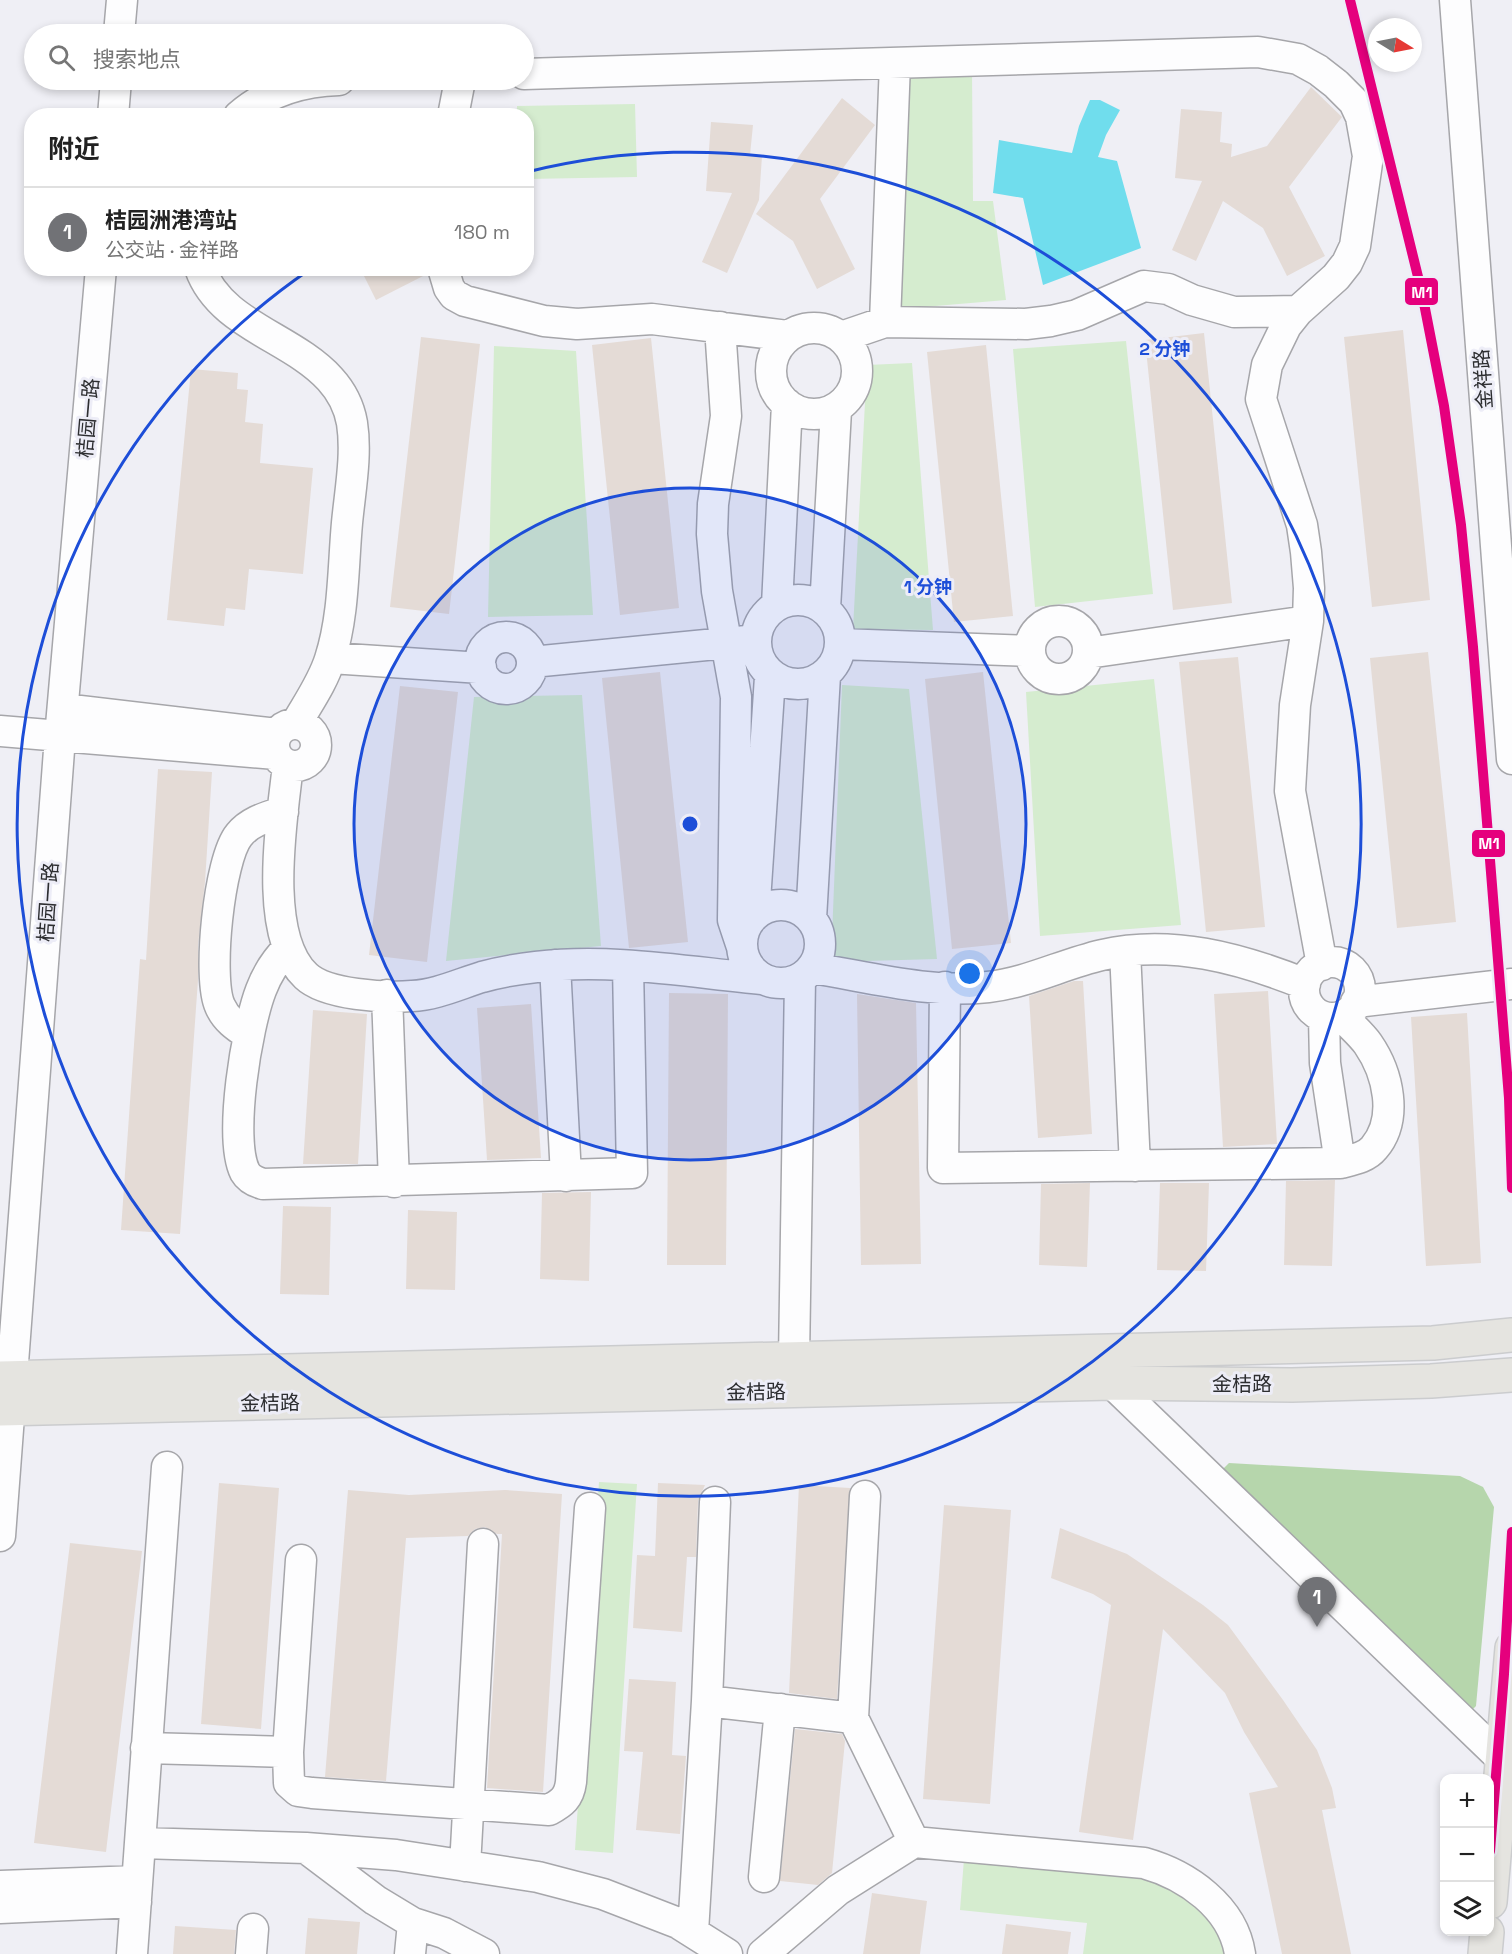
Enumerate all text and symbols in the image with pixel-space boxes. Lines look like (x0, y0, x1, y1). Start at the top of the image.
north arrow (1368, 18, 1422, 72)
search box (24, 24, 534, 90)
icon: search (45, 41, 78, 74)
text: 搜索地点 (93, 45, 181, 73)
text: 附近 (48, 132, 100, 166)
text: 桔园洲港湾站 (105, 206, 237, 234)
text: 1 (63, 219, 72, 245)
text: 180 m (454, 219, 510, 245)
text: 公交站 · 金祥路 (105, 237, 239, 263)
line badge: M1 (1404, 277, 1439, 306)
text: M1 (1411, 282, 1433, 303)
text: 2 分钟 (1139, 337, 1191, 360)
street label: 金祥路 (1468, 348, 1498, 410)
street label: 桔园一路 (72, 377, 104, 459)
text: 1 分钟 (904, 575, 952, 598)
centre of rings (680, 814, 700, 834)
line badge: M1 (1471, 829, 1506, 858)
text: M1 (1478, 833, 1500, 854)
street label: 桔园一路 (32, 861, 64, 943)
your location (955, 959, 984, 988)
street label: 金桔路 (1212, 1371, 1272, 1397)
street label: 金桔路 (726, 1378, 786, 1406)
street label: 金桔路 (240, 1389, 300, 1417)
pin: 1 (1298, 1578, 1336, 1627)
map controls (1440, 1774, 1494, 1936)
button: + (1440, 1774, 1494, 1828)
button: − (1440, 1828, 1494, 1882)
button: layers (1440, 1882, 1494, 1936)

